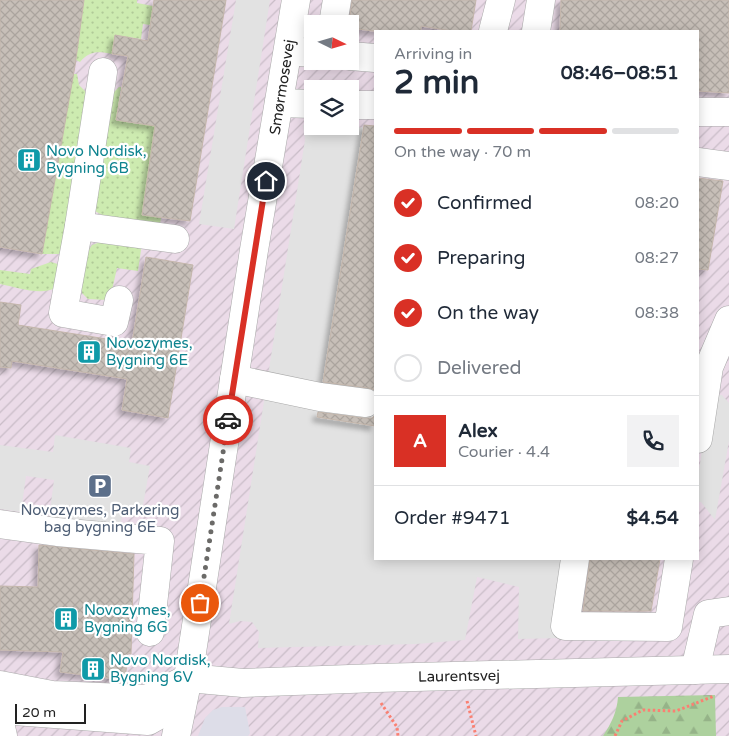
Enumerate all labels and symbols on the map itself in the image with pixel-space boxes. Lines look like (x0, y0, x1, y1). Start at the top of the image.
north arrow (304, 15, 359, 70)
street label: Smørmosevej (266, 38, 298, 136)
place label: Novo Nordisk, Bygning 6B (46, 142, 147, 177)
building icon: Novo Nordisk, Bygning 6B (16, 147, 42, 173)
pin (245, 160, 287, 202)
place label: Novozymes, Bygning 6E (106, 334, 193, 369)
building icon: Novozymes, Bygning 6E (76, 339, 102, 365)
courier (203, 395, 253, 445)
parking icon: Novozymes, Parkering bag bygning 6E (87, 473, 113, 499)
place label: Novozymes, Parkering bag bygning 6E (20, 501, 180, 536)
pin (179, 582, 221, 624)
place label: Novozymes, Bygning 6G (84, 601, 171, 636)
building icon: Novozymes, Bygning 6G (53, 606, 79, 632)
place label: Novo Nordisk, Bygning 6V (110, 651, 211, 686)
building icon: Novo Nordisk, Bygning 6V (80, 656, 106, 682)
street label: Laurentsvej (418, 666, 500, 686)
scale bar (15, 701, 86, 724)

